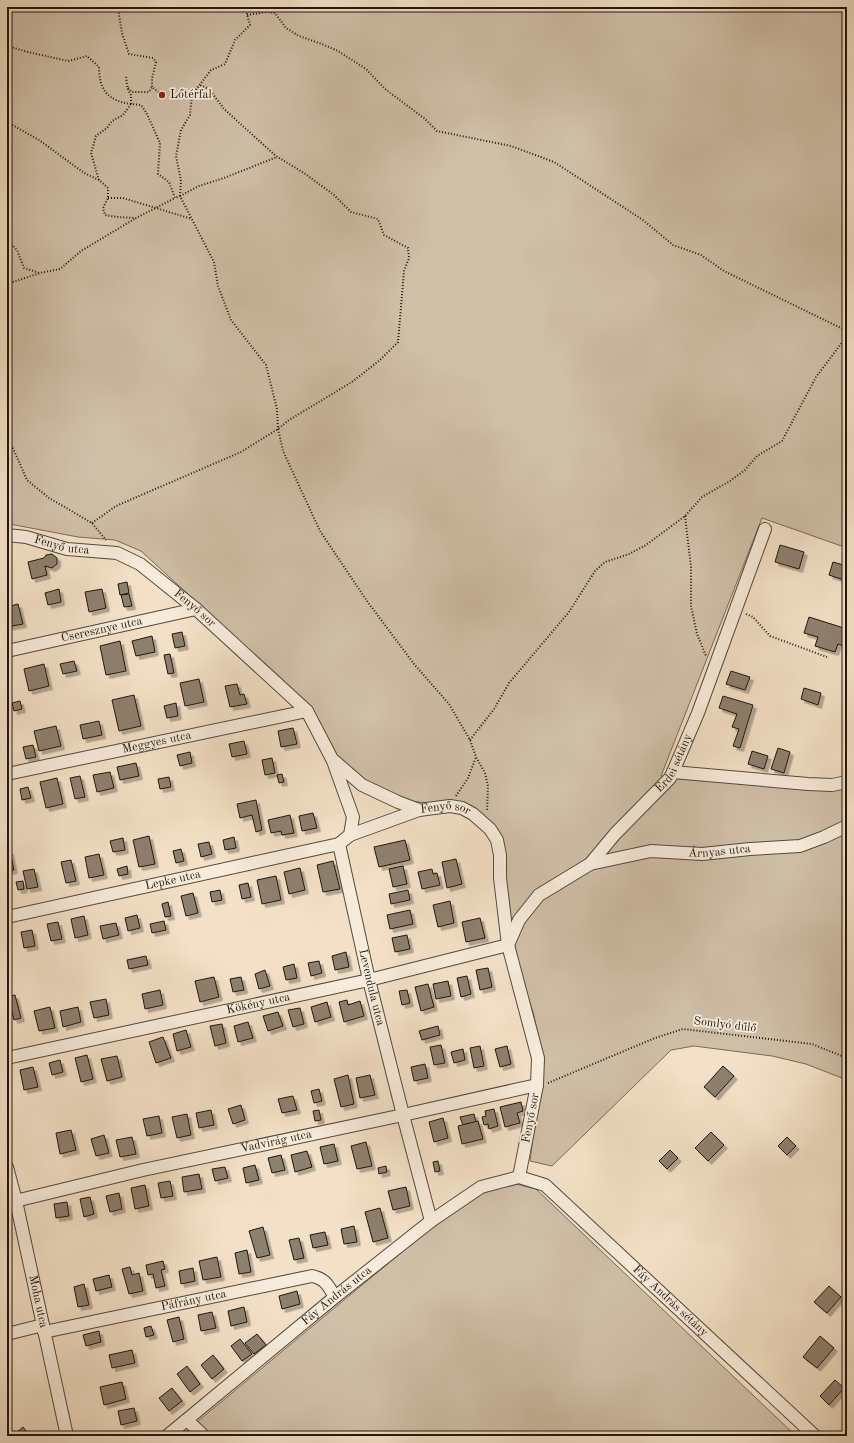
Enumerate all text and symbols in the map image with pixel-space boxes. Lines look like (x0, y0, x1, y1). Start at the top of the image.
place label: Lőtérfal (170, 89, 212, 101)
marker: Lőtérfal (157, 90, 167, 100)
street label: Fenyő utca (33, 534, 90, 557)
street label: Fenyő sor (171, 588, 218, 630)
street label: Cseresznye utca (60, 615, 143, 645)
street label: Meggyes utca (121, 729, 192, 756)
street label: Erdei sétány (653, 732, 695, 795)
street label: Fenyő sor (420, 800, 473, 818)
street label: Árnyas utca (688, 843, 751, 860)
street label: Lepke utca (144, 869, 202, 892)
street label: Levendula utca (356, 948, 386, 1027)
street label: Kökény utca (225, 991, 291, 1017)
street label: Somlyó dűlő (693, 1015, 757, 1035)
street label: Fenyő sor (520, 1092, 542, 1144)
street label: Vadvirág utca (239, 1128, 313, 1155)
street label: Fáy András utca (300, 1264, 374, 1328)
street label: Fáy András sétány (630, 1264, 711, 1339)
street label: Moha utca (26, 1274, 49, 1329)
street label: Páfrány utca (160, 1288, 228, 1313)

